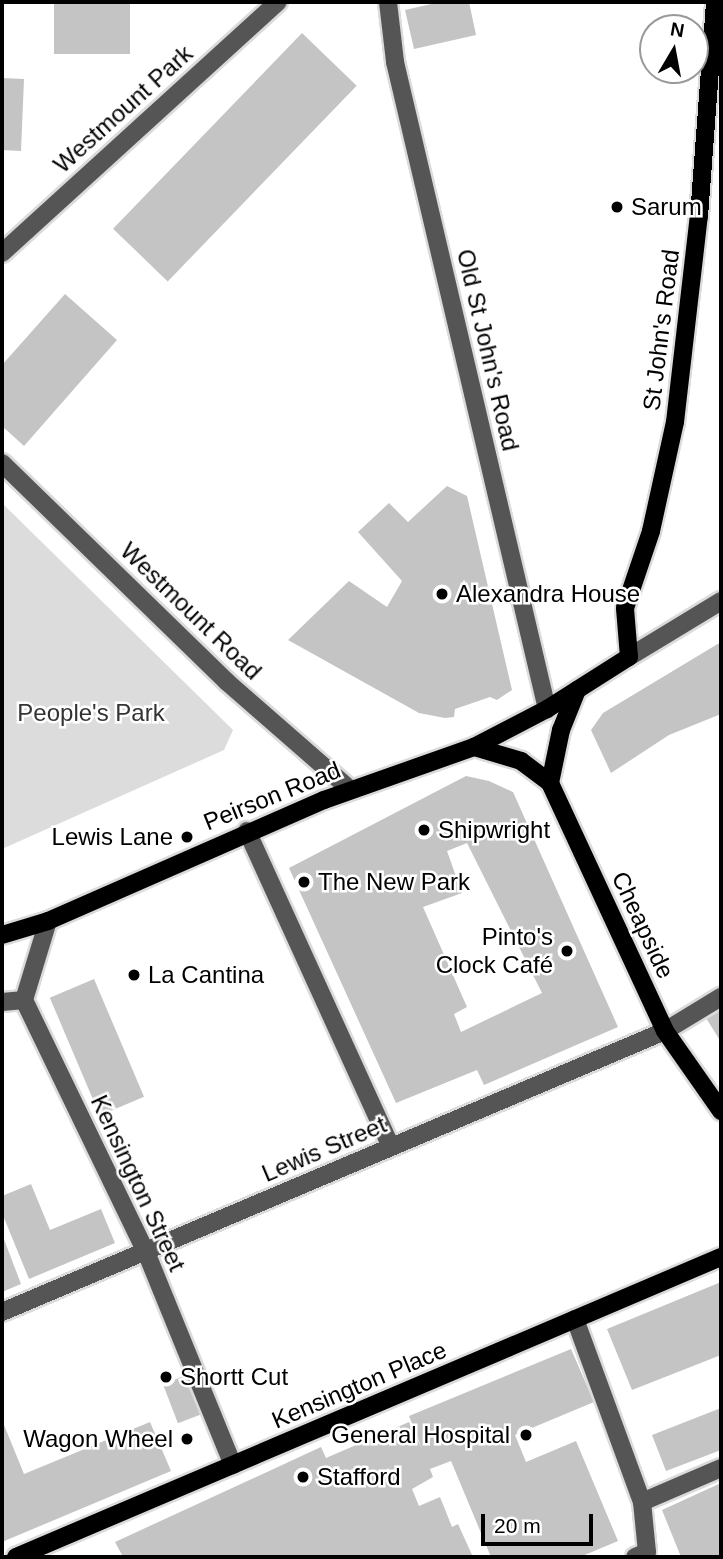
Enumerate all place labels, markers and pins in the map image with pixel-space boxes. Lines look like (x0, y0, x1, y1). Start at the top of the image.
place label: Sarum (631, 193, 702, 221)
marker: Sarum (609, 199, 625, 215)
place label: Alexandra House (456, 580, 640, 608)
marker: Alexandra House (434, 586, 450, 602)
place label: Shipwright (438, 816, 550, 844)
marker: Shipwright (416, 822, 432, 838)
place label: Lewis Lane (52, 823, 173, 851)
marker: Lewis Lane (179, 829, 195, 845)
place label: The New Park (318, 868, 470, 896)
marker: The New Park (296, 874, 312, 890)
place label: Pinto's Clock Café (436, 923, 553, 979)
marker: Pinto's Clock Café (559, 943, 575, 959)
place label: La Cantina (148, 961, 264, 989)
marker: La Cantina (126, 967, 142, 983)
place label: Shortt Cut (180, 1363, 288, 1391)
marker: Shortt Cut (158, 1369, 174, 1385)
place label: General Hospital (331, 1421, 510, 1449)
place label: Wagon Wheel (23, 1425, 173, 1453)
marker: General Hospital (516, 1425, 536, 1445)
marker: Wagon Wheel (179, 1431, 195, 1447)
place label: Stafford (317, 1463, 401, 1491)
marker: Stafford (295, 1469, 311, 1485)

